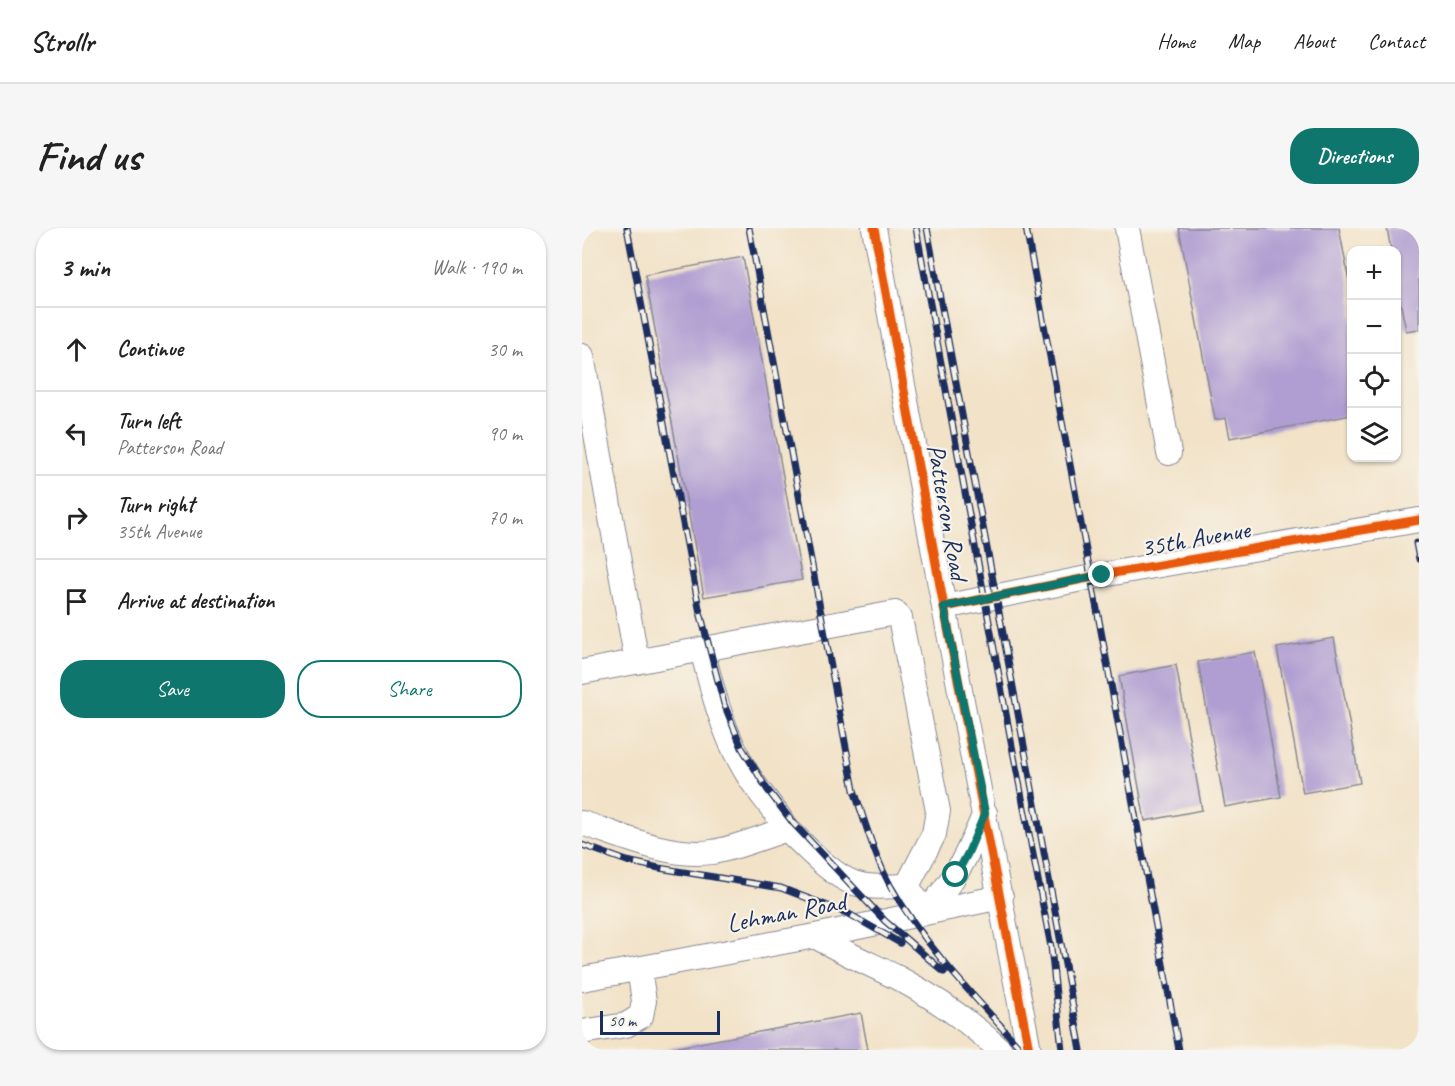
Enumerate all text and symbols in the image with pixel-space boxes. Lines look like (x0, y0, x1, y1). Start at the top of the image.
text: Strollr (30, 24, 94, 59)
text: Home (1157, 28, 1195, 54)
text: Map (1228, 28, 1260, 54)
text: About (1293, 28, 1335, 54)
text: Contact (1368, 28, 1425, 54)
button: Directions (1290, 128, 1419, 184)
text: Find us (36, 130, 141, 183)
map controls (1347, 246, 1401, 462)
button: + (1347, 246, 1401, 300)
text: 3 min (60, 251, 110, 284)
text: Walk · 190 m (432, 255, 522, 280)
button: − (1347, 300, 1401, 354)
icon: ahead (60, 333, 93, 366)
text: Continue (117, 335, 183, 363)
text: 30 m (488, 337, 522, 362)
button: locate (1347, 354, 1401, 408)
text: Turn left (117, 407, 181, 435)
button: layers (1347, 408, 1401, 462)
icon: left (60, 417, 93, 450)
text: 90 m (488, 421, 522, 446)
text: Patterson Road (117, 435, 222, 460)
street label: Patterson Road (919, 442, 976, 586)
text: Turn right (117, 491, 194, 519)
icon: right (60, 501, 93, 534)
text: 70 m (488, 505, 522, 530)
street label: 35th Avenue (1138, 512, 1254, 564)
text: 35th Avenue (117, 519, 202, 544)
route end (1088, 561, 1114, 587)
icon: arrive (60, 585, 93, 618)
text: Arrive at destination (117, 587, 274, 615)
button: Save (60, 660, 285, 718)
button: Share (297, 660, 522, 718)
route start (942, 861, 968, 887)
street label: Lehman Road (724, 884, 852, 940)
scale bar (600, 1008, 720, 1036)
text: 50 m (609, 1011, 636, 1031)

